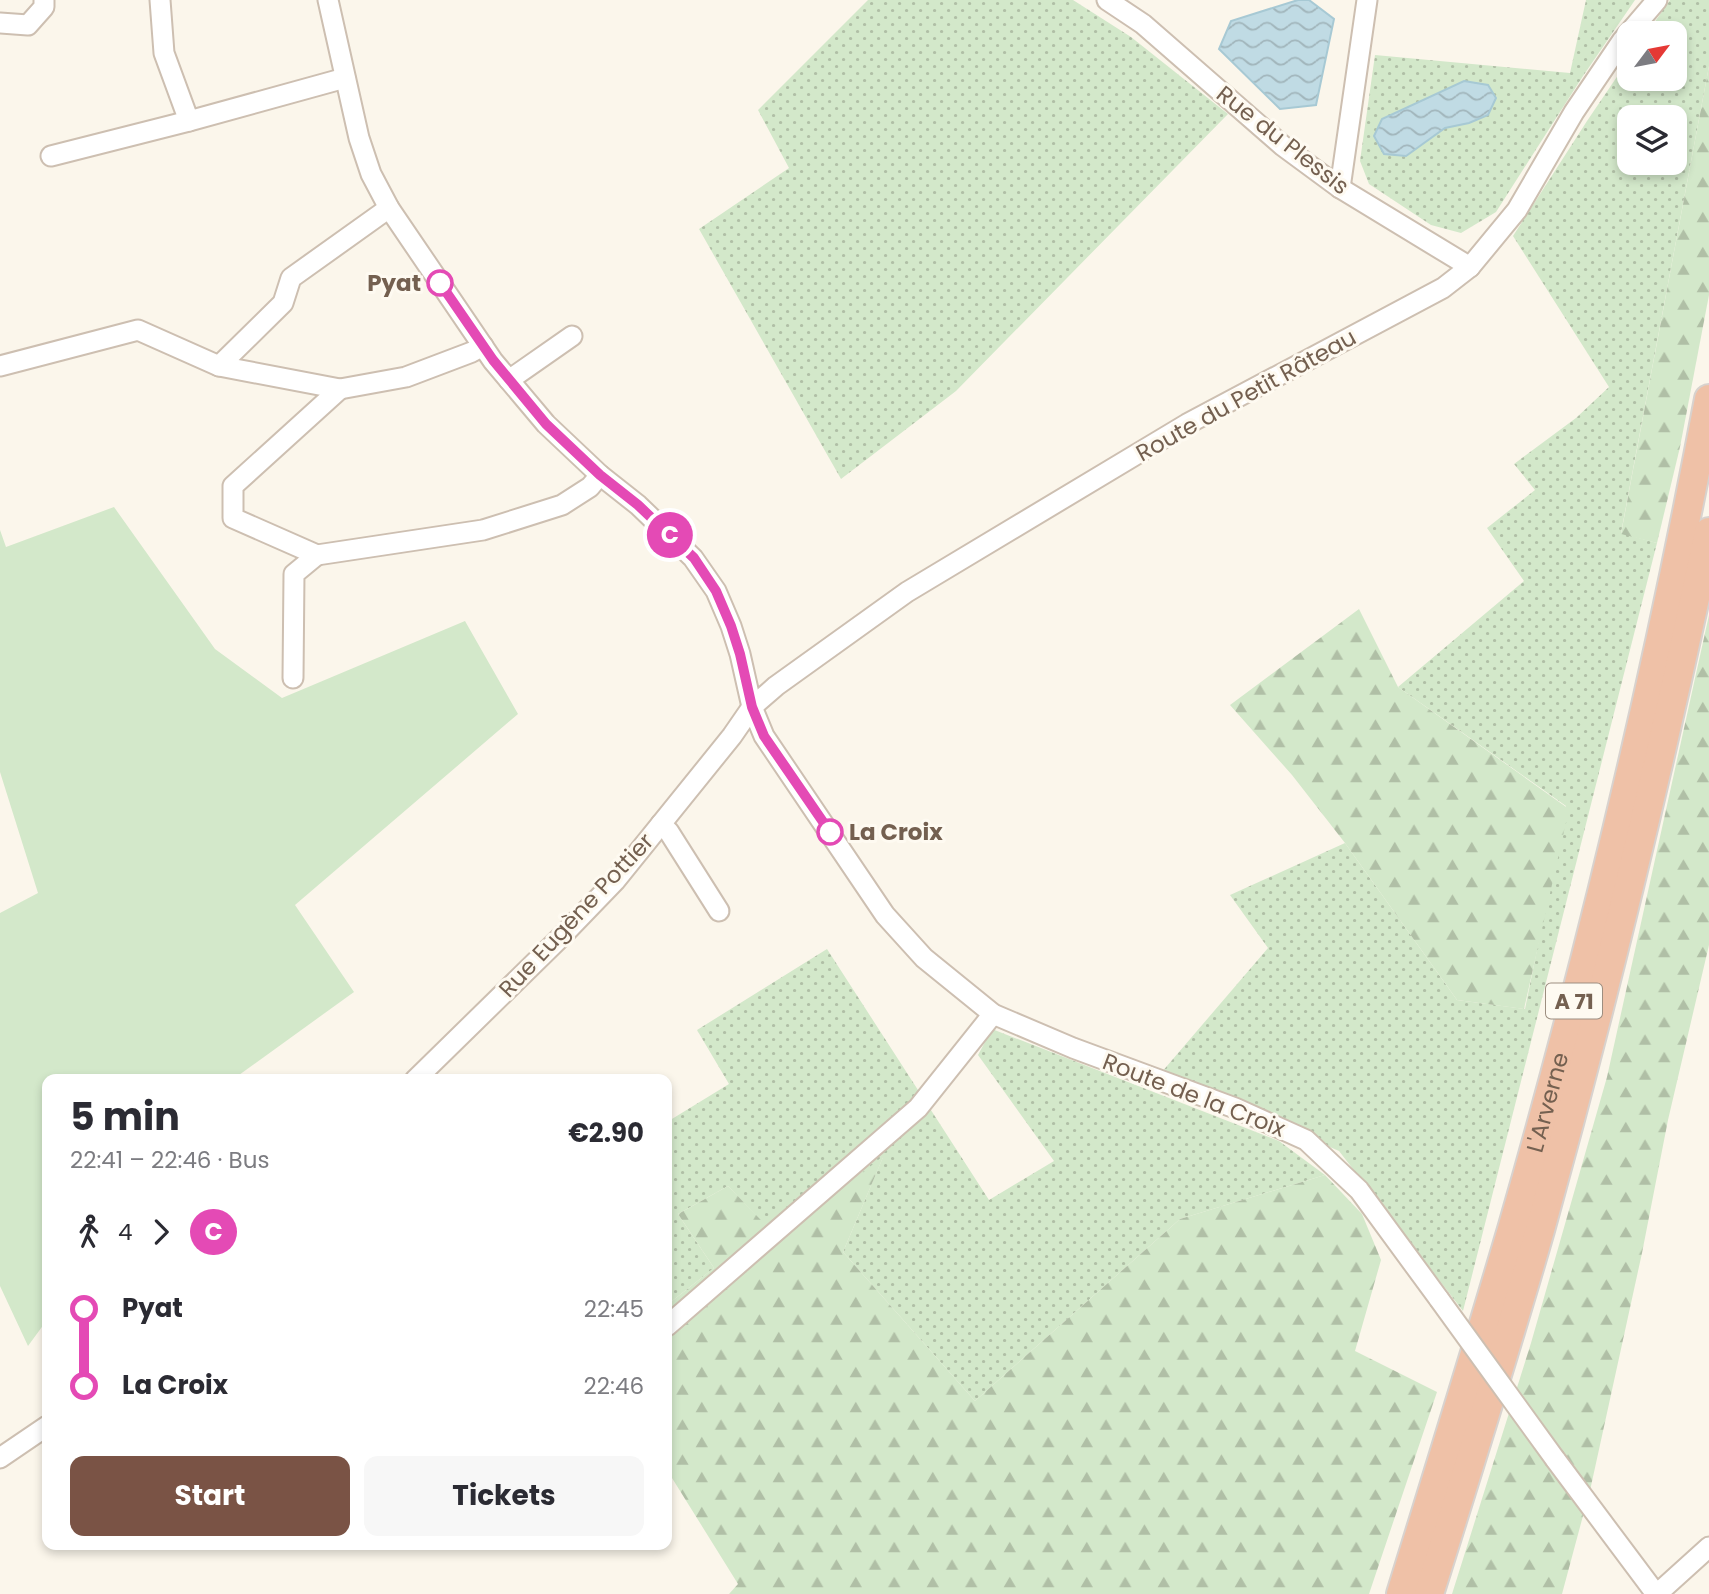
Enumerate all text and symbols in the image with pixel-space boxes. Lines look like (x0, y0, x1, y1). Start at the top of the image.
north arrow (1617, 21, 1687, 91)
map controls (1617, 21, 1687, 175)
street label: Rue du Plessis (1210, 78, 1356, 202)
button: layers (1617, 105, 1687, 175)
place label: Pyat (367, 267, 421, 299)
marker: Pyat (427, 270, 453, 296)
street label: Route du Petit Râteau (1130, 321, 1362, 469)
line badge: C (647, 512, 693, 558)
text: C (661, 518, 679, 551)
place label: La Croix (849, 816, 943, 848)
marker: La Croix (817, 819, 843, 845)
street label: Rue Eugène Pottier (491, 826, 661, 1004)
road number: A 71 (1546, 984, 1602, 1018)
street label: Route de la Croix (1098, 1045, 1290, 1145)
street label: L'Arverne (1519, 1049, 1576, 1156)
text: 5 min (70, 1090, 180, 1143)
text: €2.90 (568, 1115, 644, 1151)
text: 22:41 – 22:46 · Bus (70, 1144, 269, 1176)
icon: walk (70, 1213, 108, 1251)
icon: forward (142, 1213, 180, 1251)
text: C (204, 1215, 223, 1248)
text: 4 (118, 1216, 132, 1248)
text: Pyat (122, 1290, 183, 1326)
text: 22:45 (584, 1293, 644, 1325)
text: La Croix (122, 1367, 228, 1403)
text: 22:46 (584, 1370, 644, 1402)
button: Start (70, 1456, 350, 1536)
button: Tickets (364, 1456, 644, 1536)

